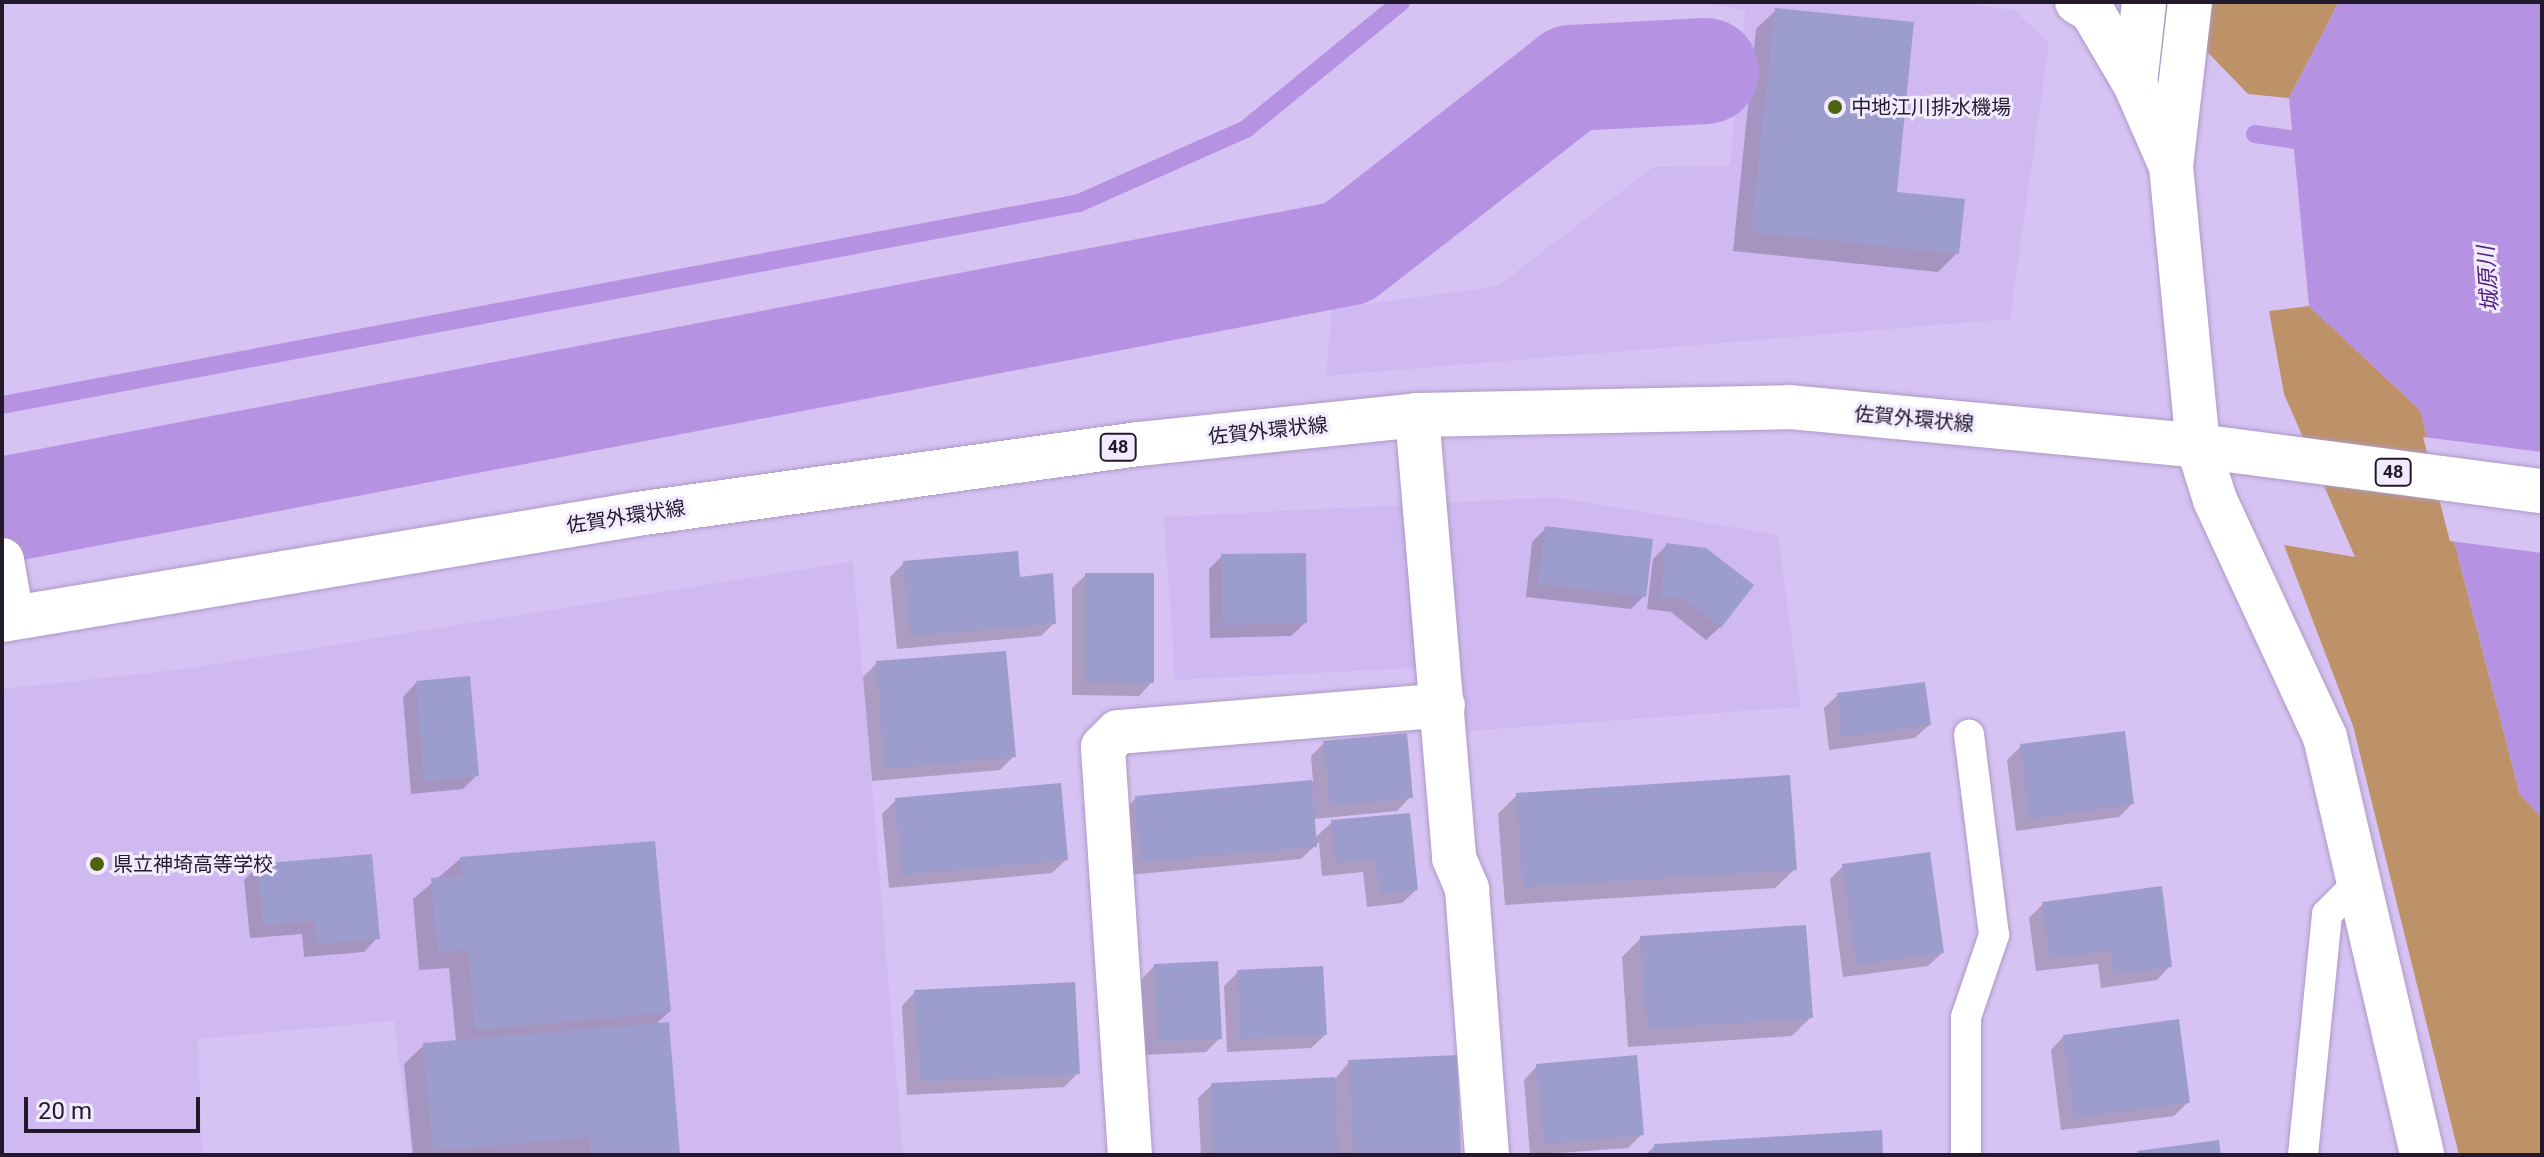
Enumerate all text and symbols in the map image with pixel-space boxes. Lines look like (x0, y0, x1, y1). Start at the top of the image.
place label: 中地江川排水機場 (1851, 95, 2011, 119)
marker: 中地江川排水機場 (1826, 98, 1844, 116)
water label: 城原川 (2473, 245, 2503, 313)
street label: 佐賀外環状線 (1853, 402, 1975, 436)
street label: 佐賀外環状線 (1207, 413, 1329, 449)
road number: 48 (1098, 433, 1138, 461)
road number: 48 (2373, 458, 2413, 486)
street label: 佐賀外環状線 (565, 496, 687, 538)
place label: 県立神埼高等学校 (113, 852, 273, 876)
marker: 県立神埼高等学校 (88, 855, 106, 873)
scale bar (28, 1081, 204, 1131)
text: 20 m (38, 1097, 92, 1125)

